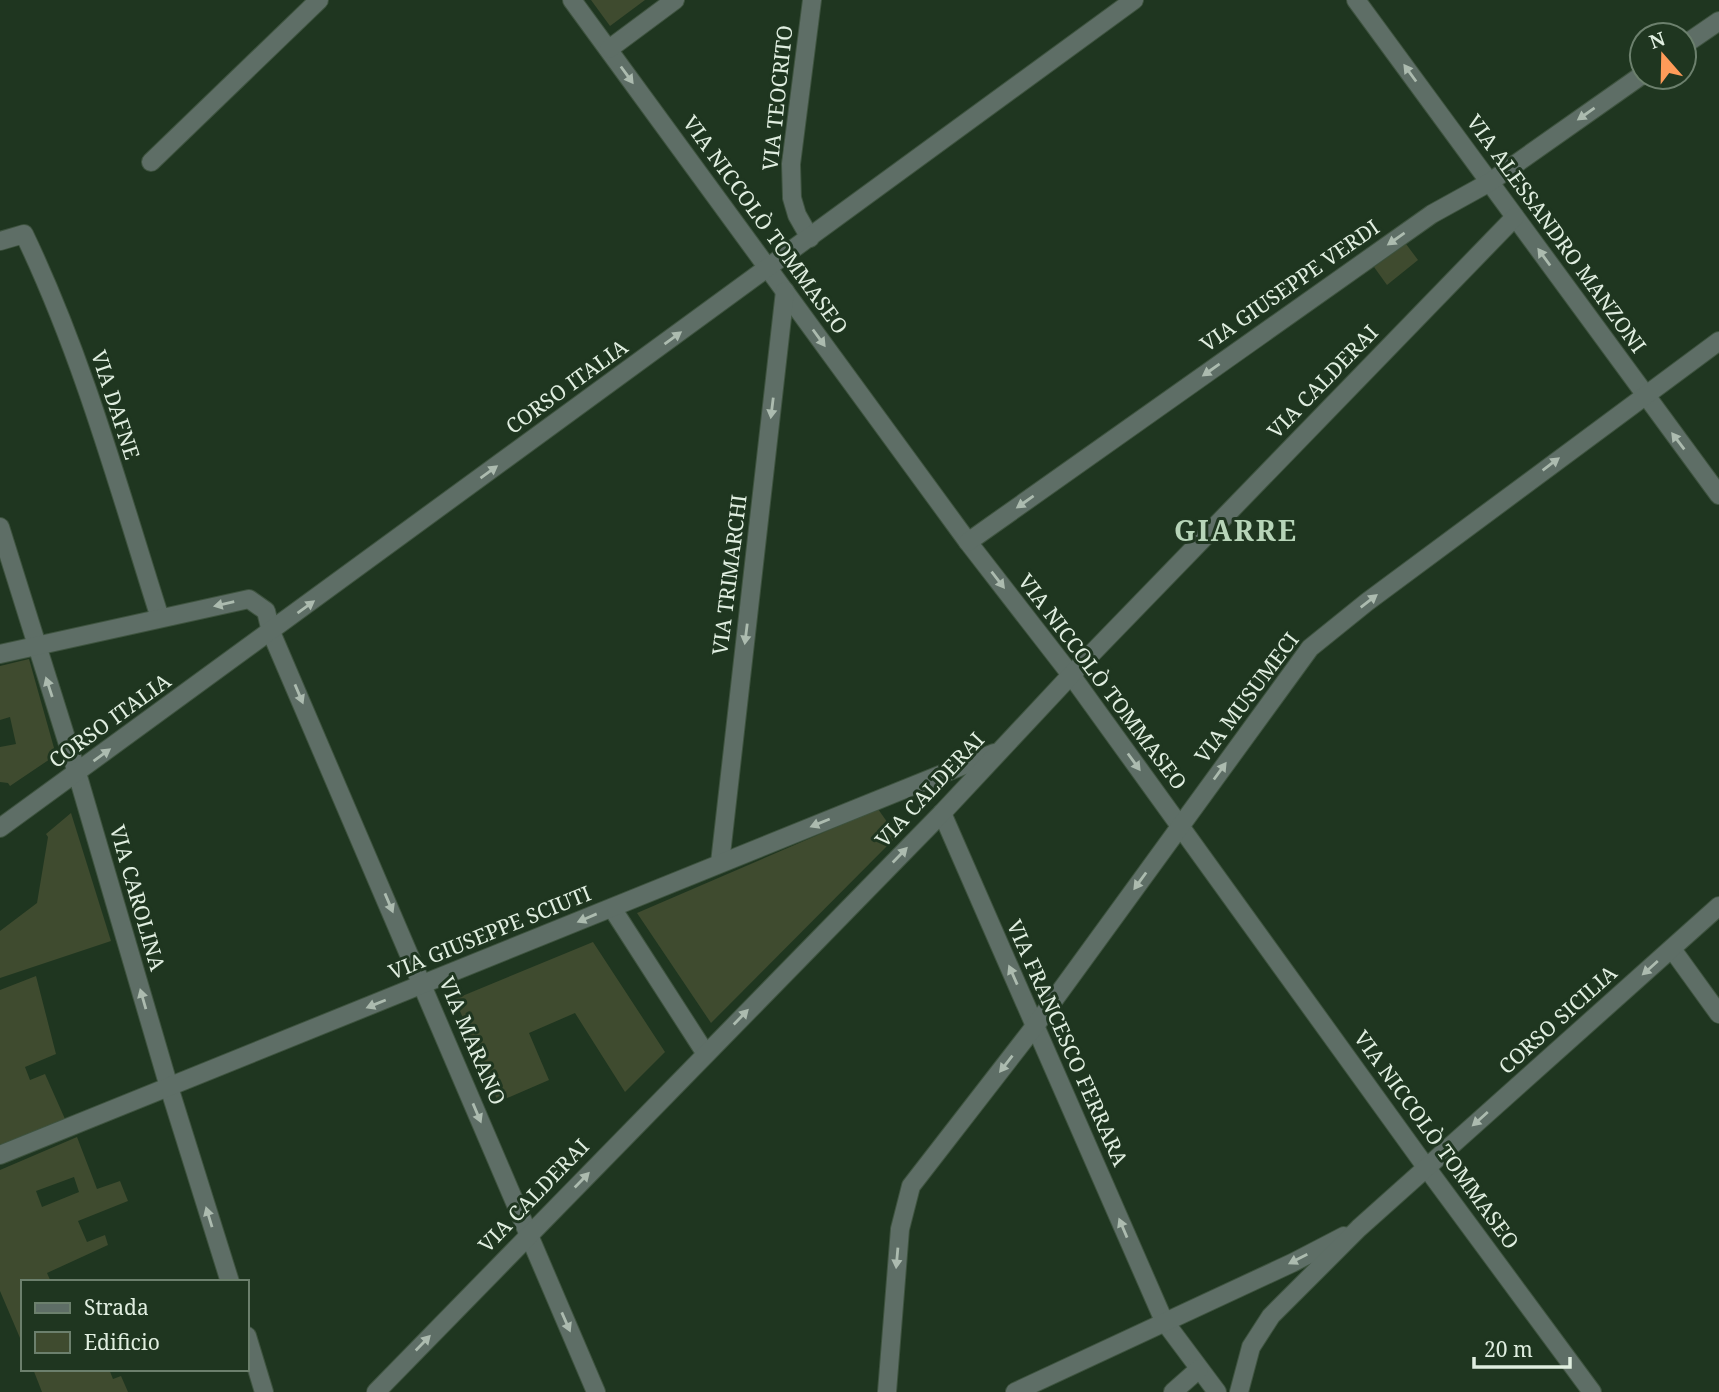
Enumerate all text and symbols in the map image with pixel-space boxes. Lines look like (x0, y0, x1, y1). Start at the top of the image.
north arrow (1628, 21, 1698, 91)
street label: VIA TEOCRITO (755, 24, 799, 172)
text: N (1646, 25, 1669, 55)
one-way arrow (1403, 64, 1417, 82)
one-way arrow (620, 66, 634, 84)
one-way arrow (1577, 107, 1595, 121)
street label: VIA ALESSANDRO MANZONI (1461, 109, 1653, 358)
street label: VIA NICCOLÒ TOMMASEO (677, 110, 855, 339)
street label: VIA GIUSEPPE VERDI (1194, 213, 1384, 358)
one-way arrow (1387, 232, 1405, 246)
one-way arrow (1537, 248, 1551, 266)
street label: VIA CALDERAI (1261, 319, 1384, 444)
one-way arrow (812, 329, 826, 347)
one-way arrow (664, 331, 682, 345)
street label: CORSO ITALIA (500, 332, 633, 440)
street label: VIA DAFNE (85, 346, 147, 463)
one-way arrow (1202, 363, 1220, 377)
one-way arrow (766, 397, 777, 419)
one-way arrow (1671, 432, 1686, 450)
one-way arrow (1542, 458, 1560, 472)
one-way arrow (480, 465, 498, 479)
street label: VIA TRIMARCHI (705, 493, 753, 657)
one-way arrow (1016, 495, 1034, 509)
district label: GIARRE (1174, 511, 1298, 549)
street label: VIA NICCOLÒ TOMMASEO (1012, 568, 1193, 795)
one-way arrow (990, 571, 1004, 589)
one-way arrow (1360, 594, 1378, 608)
one-way arrow (213, 599, 235, 610)
one-way arrow (297, 600, 315, 614)
one-way arrow (740, 623, 751, 645)
street label: VIA MUSUMECI (1188, 626, 1305, 768)
street label: CORSO ITALIA (43, 666, 176, 774)
one-way arrow (44, 677, 54, 698)
one-way arrow (293, 684, 304, 705)
street label: VIA CALDERAI (869, 726, 990, 853)
one-way arrow (93, 748, 111, 762)
one-way arrow (1127, 753, 1141, 771)
one-way arrow (1213, 762, 1228, 780)
one-way arrow (810, 817, 831, 828)
street label: VIA CAROLINA (104, 822, 172, 974)
one-way arrow (892, 847, 908, 864)
one-way arrow (1133, 872, 1147, 890)
street label: VIA GIUSEPPE SCIUTI (384, 879, 595, 986)
one-way arrow (383, 893, 395, 913)
one-way arrow (577, 912, 597, 924)
street label: VIA FRANCESCO FERRARA (1001, 915, 1135, 1170)
street label: CORSO SICILIA (1492, 959, 1623, 1080)
one-way arrow (1642, 960, 1659, 975)
one-way arrow (1007, 964, 1018, 985)
street label: VIA MARANO (433, 972, 513, 1109)
one-way arrow (137, 988, 147, 1009)
one-way arrow (366, 999, 387, 1010)
one-way arrow (732, 1010, 749, 1026)
street label: VIA NICCOLÒ TOMMASEO (1348, 1025, 1526, 1254)
one-way arrow (998, 1055, 1013, 1073)
one-way arrow (472, 1102, 483, 1123)
one-way arrow (1471, 1111, 1489, 1127)
street label: VIA CALDERAI (472, 1133, 595, 1258)
one-way arrow (573, 1172, 589, 1189)
one-way arrow (204, 1206, 214, 1227)
one-way arrow (1117, 1218, 1129, 1238)
one-way arrow (891, 1247, 902, 1269)
one-way arrow (1288, 1254, 1308, 1265)
legend (21, 1280, 248, 1371)
text: Strada (84, 1293, 149, 1321)
one-way arrow (560, 1312, 572, 1332)
scale bar (1474, 1326, 1570, 1370)
text: Edificio (84, 1328, 160, 1356)
one-way arrow (415, 1335, 431, 1352)
text: 20 m (1484, 1335, 1533, 1363)

